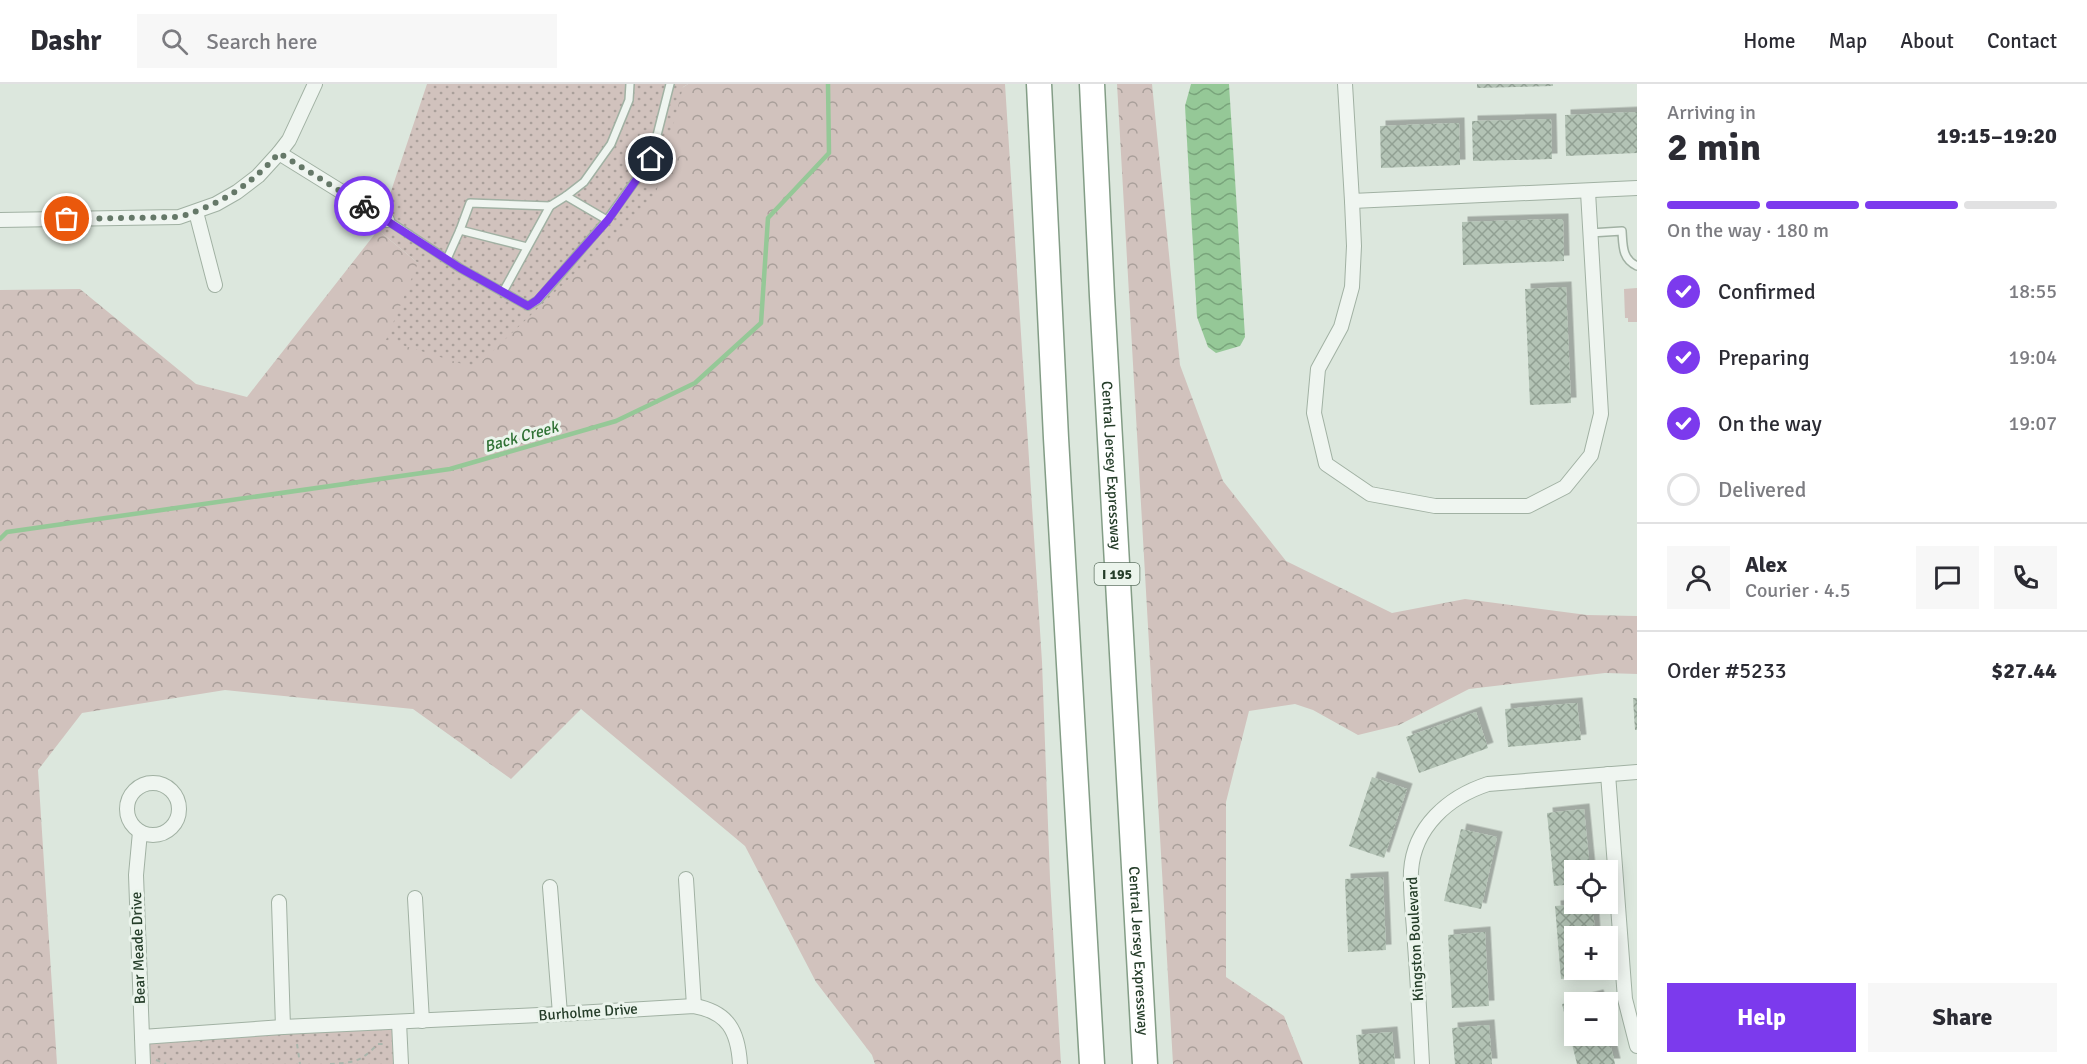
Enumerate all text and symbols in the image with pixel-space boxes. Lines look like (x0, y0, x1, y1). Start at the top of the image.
search box (137, 14, 557, 68)
text: Dashr (30, 24, 101, 58)
icon: search (158, 25, 191, 58)
text: Search here (206, 28, 317, 55)
text: Home (1743, 28, 1796, 54)
text: Map (1829, 28, 1867, 54)
text: About (1900, 28, 1954, 54)
text: Contact (1987, 28, 2057, 54)
text: Arriving in (1667, 100, 1756, 125)
text: 19:15–19:20 (1937, 122, 2057, 149)
text: 2 min (1667, 123, 1761, 171)
pin (625, 133, 676, 184)
icon: home (634, 142, 667, 175)
courier (334, 176, 394, 236)
icon: bike (348, 190, 381, 223)
pin (41, 193, 92, 244)
icon: bag (50, 202, 83, 235)
text: On the way · 180 m (1667, 218, 1829, 243)
icon: check (1667, 275, 1700, 308)
text: Confirmed (1718, 278, 1816, 305)
text: 18:55 (2008, 279, 2057, 304)
icon: check (1667, 341, 1700, 374)
text: Preparing (1718, 344, 1810, 371)
text: 19:04 (2008, 345, 2057, 370)
street label: Central Jersey Expressway (1098, 381, 1125, 550)
icon: check (1667, 407, 1700, 440)
text: On the way (1718, 410, 1822, 437)
text: 19:07 (2008, 411, 2057, 436)
water label: Back Creek (482, 416, 563, 457)
text: Delivered (1718, 476, 1806, 503)
button: person (1667, 546, 1730, 609)
button: chat (1916, 546, 1979, 609)
button: phone (1994, 546, 2057, 609)
text: Alex (1745, 551, 1787, 578)
road number: I 195 (1094, 563, 1140, 585)
text: Courier · 4.5 (1745, 578, 1851, 603)
text: Order #5233 (1667, 657, 1787, 684)
text: $27.44 (1991, 657, 2057, 684)
map controls (1564, 860, 1618, 1046)
button: locate (1564, 860, 1618, 914)
street label: Central Jersey Expressway (1125, 866, 1152, 1036)
street label: Kingston Boulevard (1403, 876, 1427, 1002)
street label: Bear Meade Drive (127, 891, 149, 1005)
button: + (1564, 926, 1618, 980)
button: Help (1667, 983, 1856, 1052)
button: Share (1868, 983, 2057, 1052)
button: − (1564, 992, 1618, 1046)
street label: Burholme Drive (538, 1000, 638, 1024)

